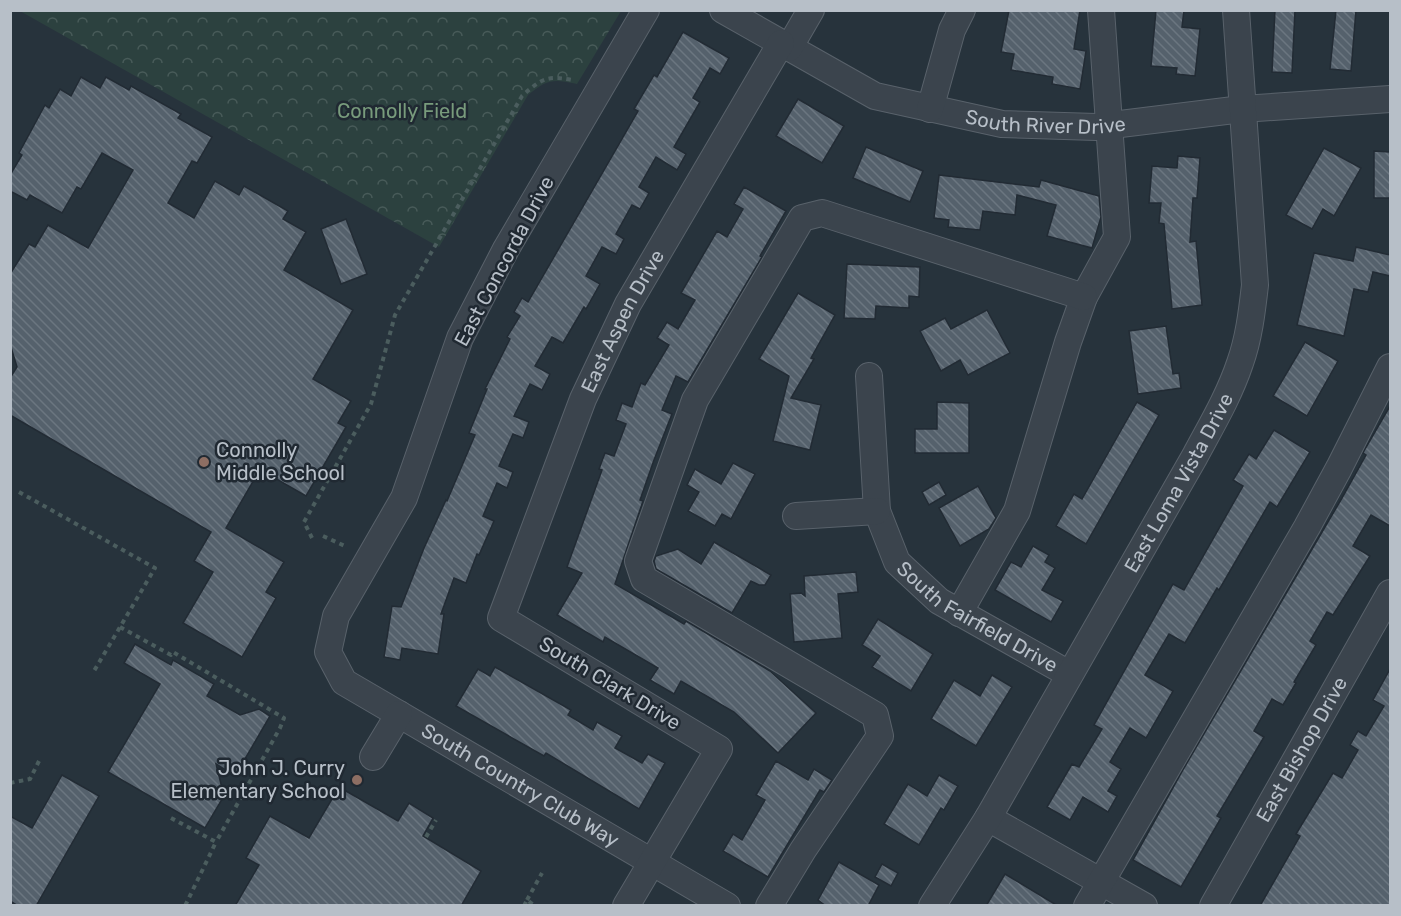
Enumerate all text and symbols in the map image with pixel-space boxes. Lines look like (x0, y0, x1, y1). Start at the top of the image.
park label: Connolly Field (337, 99, 467, 123)
street label: South River Drive (963, 104, 1127, 139)
street label: East Concorda Drive (449, 172, 559, 350)
street label: East Aspen Drive (576, 245, 669, 396)
street label: East Loma Vista Drive (1119, 389, 1238, 577)
place label: Connolly Middle School (216, 438, 345, 485)
marker: Connolly Middle School (197, 455, 211, 469)
street label: South Fairfield Drive (892, 556, 1062, 677)
street label: South Clark Drive (535, 631, 685, 735)
street label: East Bishop Drive (1251, 672, 1352, 826)
street label: South Country Club Way (417, 718, 623, 852)
place label: John J. Curry Elementary School (171, 756, 345, 803)
marker: John J. Curry Elementary School (350, 773, 364, 787)

